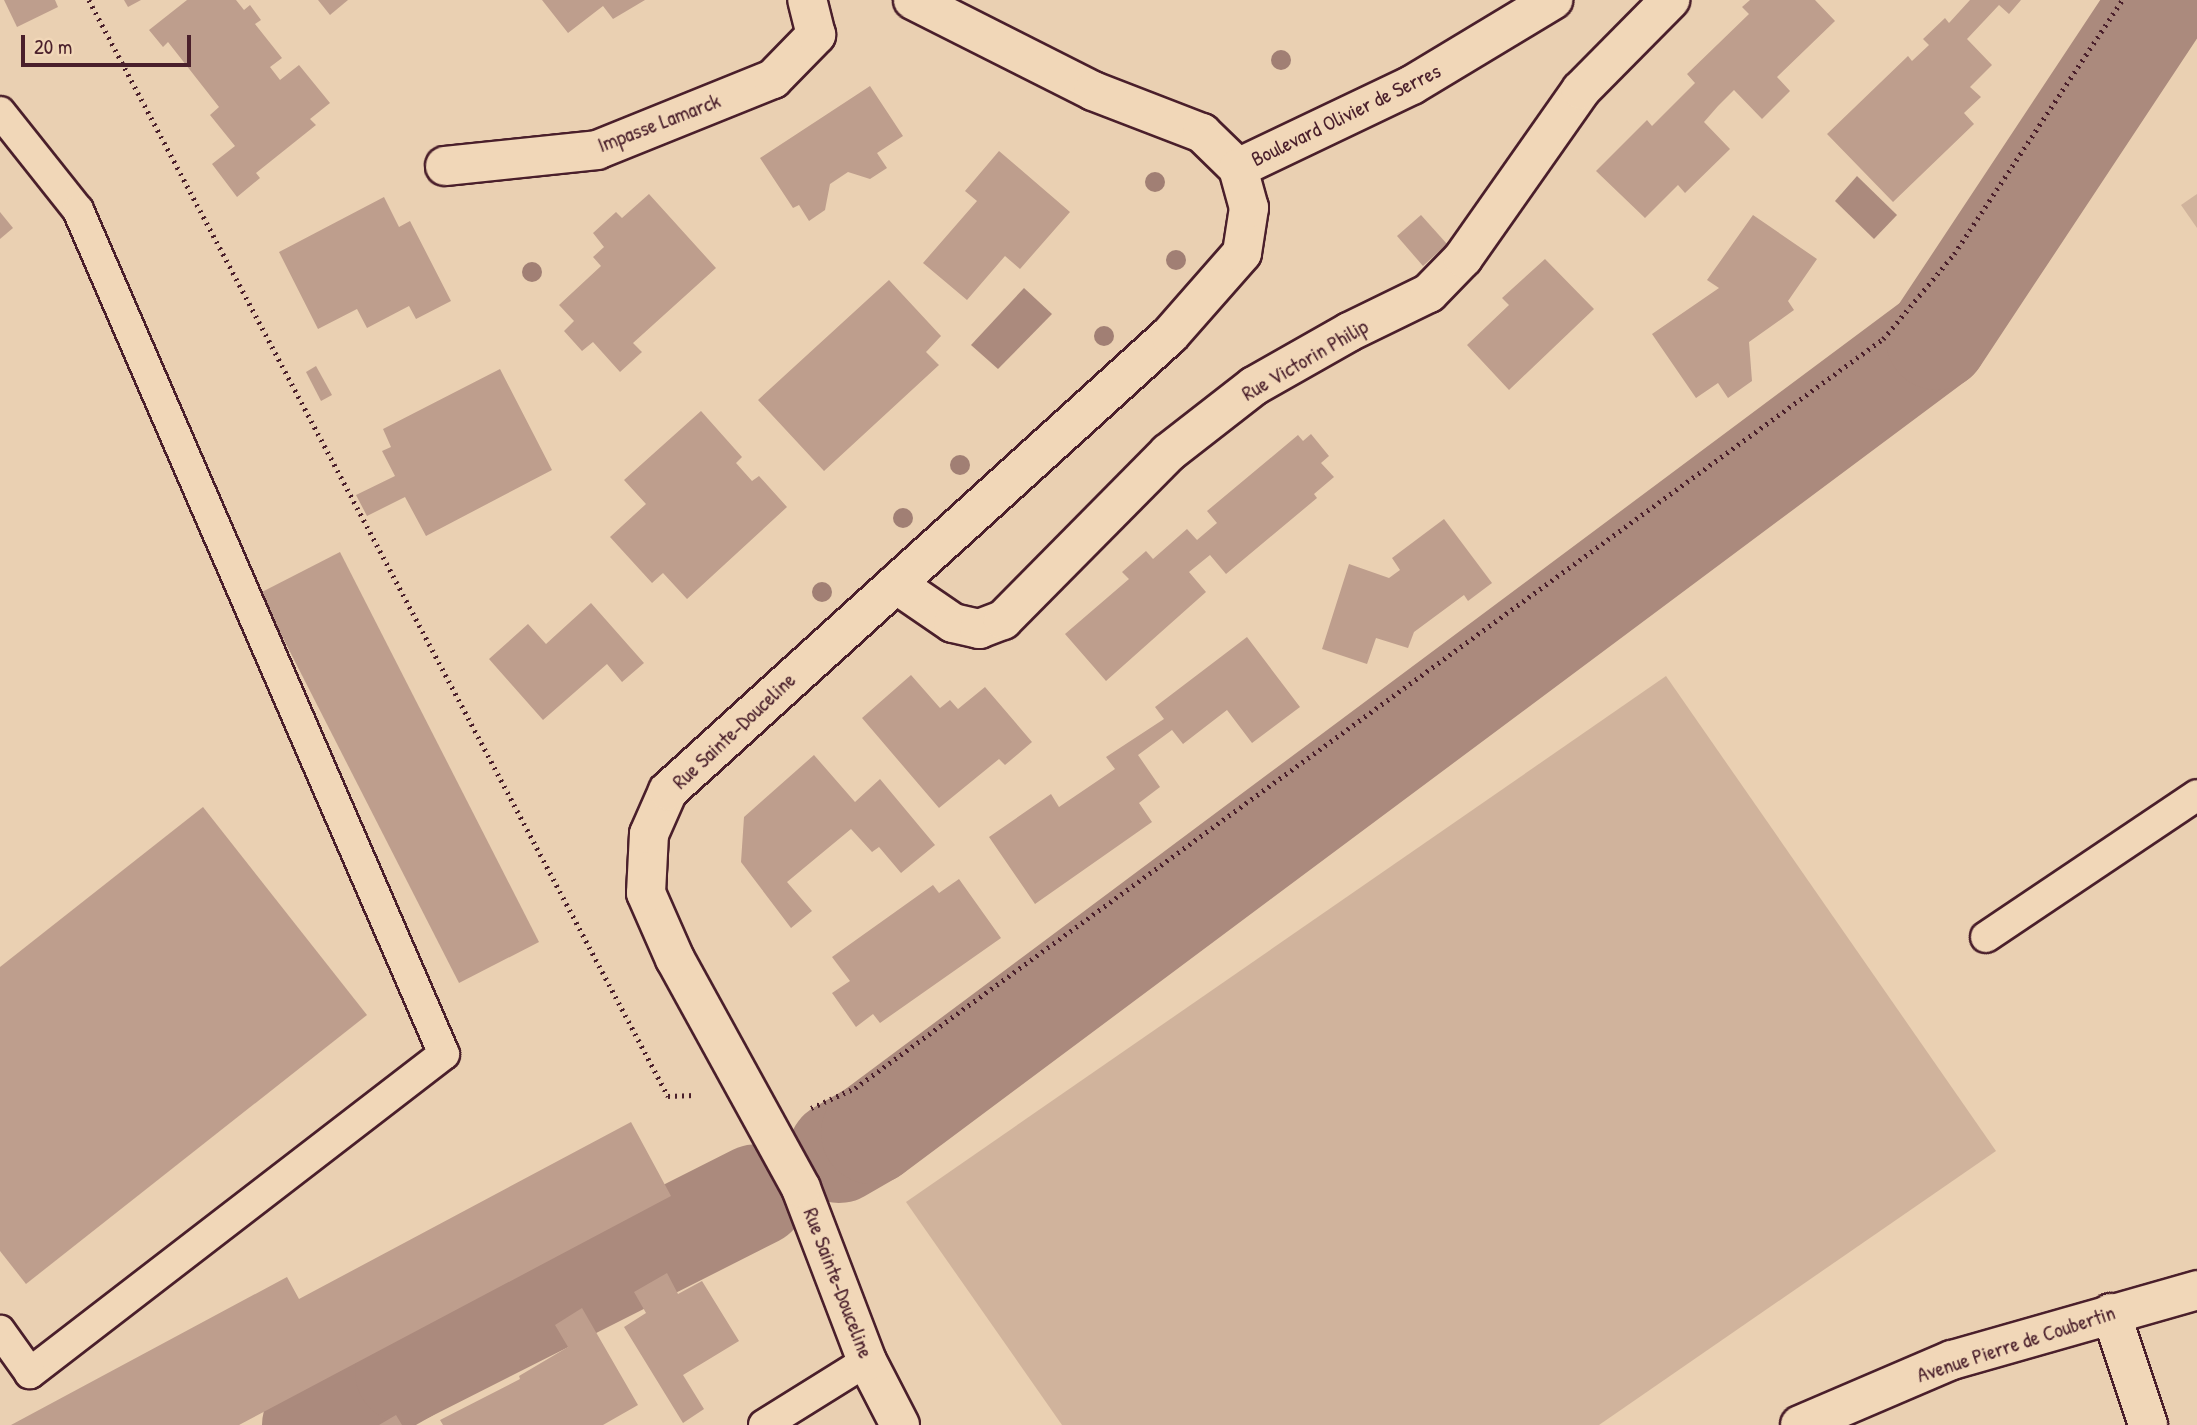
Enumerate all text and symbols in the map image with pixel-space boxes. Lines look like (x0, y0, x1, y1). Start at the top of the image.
scale bar (24, 21, 194, 65)
text: 20 m (34, 32, 72, 61)
street label: Boulevard Olivier de Serres (1247, 58, 1445, 172)
street label: Impasse Lamarck (594, 88, 724, 158)
street label: Rue Victorin Philip (1237, 314, 1373, 406)
street label: Rue Sainte-Douceline (667, 668, 801, 794)
street label: Rue Sainte-Douceline (798, 1204, 878, 1362)
street label: Avenue Pierre de Coubertin (1914, 1300, 2118, 1388)

